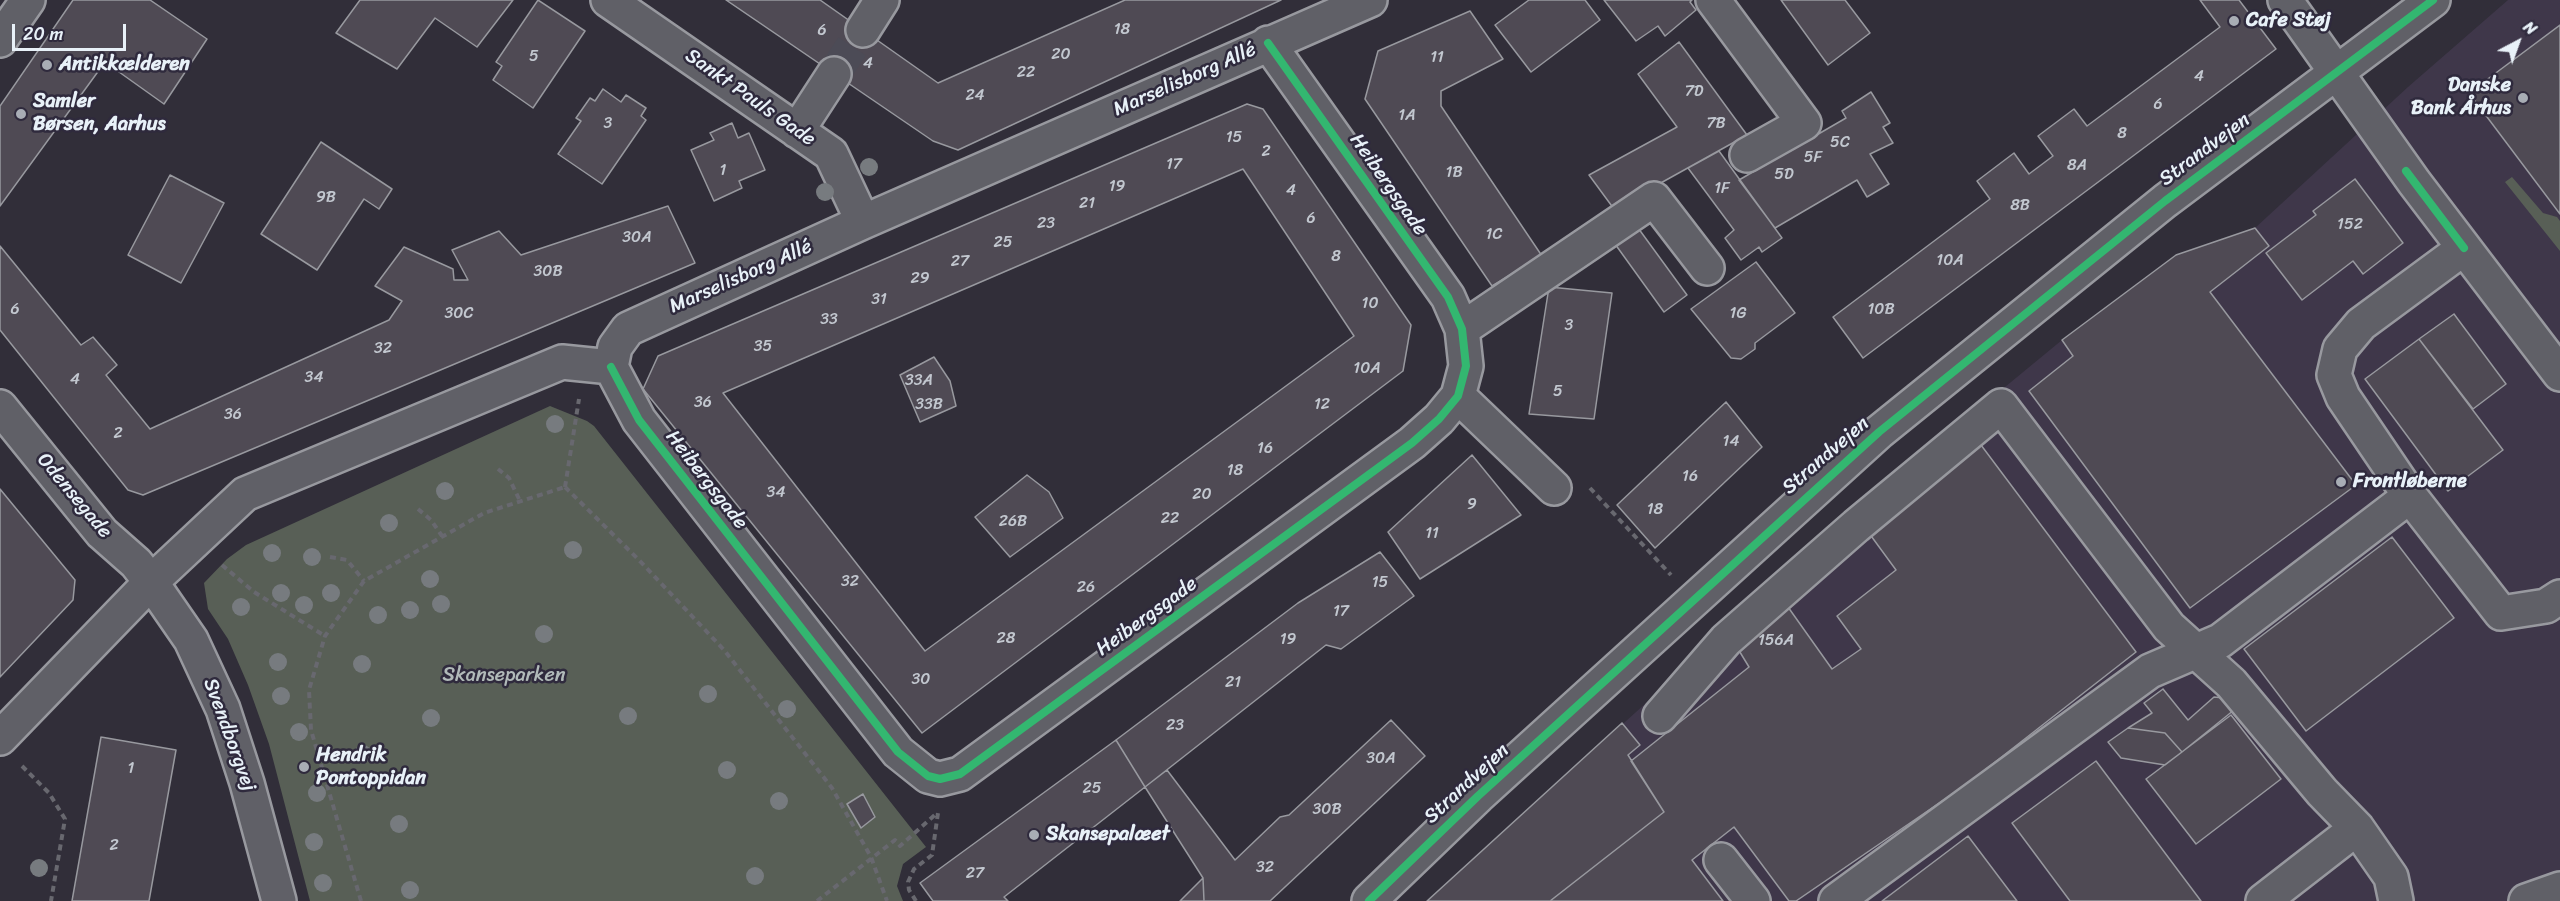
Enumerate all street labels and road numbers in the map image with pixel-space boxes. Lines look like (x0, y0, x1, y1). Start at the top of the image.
street label: Marselisborg Allé (1110, 38, 1260, 122)
street label: Sankt Pauls Gade (680, 44, 820, 152)
street label: Strandvejen (2155, 108, 2255, 192)
street label: Heibergsgade (1344, 129, 1432, 241)
street label: Marselisborg Allé (666, 235, 816, 319)
street label: Strandvejen (1778, 412, 1874, 500)
street label: Heibergsgade (660, 426, 752, 534)
street label: Odensegade (31, 448, 117, 544)
street label: Heibergsgade (1092, 572, 1202, 662)
street label: Svendborgvej (197, 675, 261, 795)
street label: Strandvejen (1420, 739, 1514, 829)

